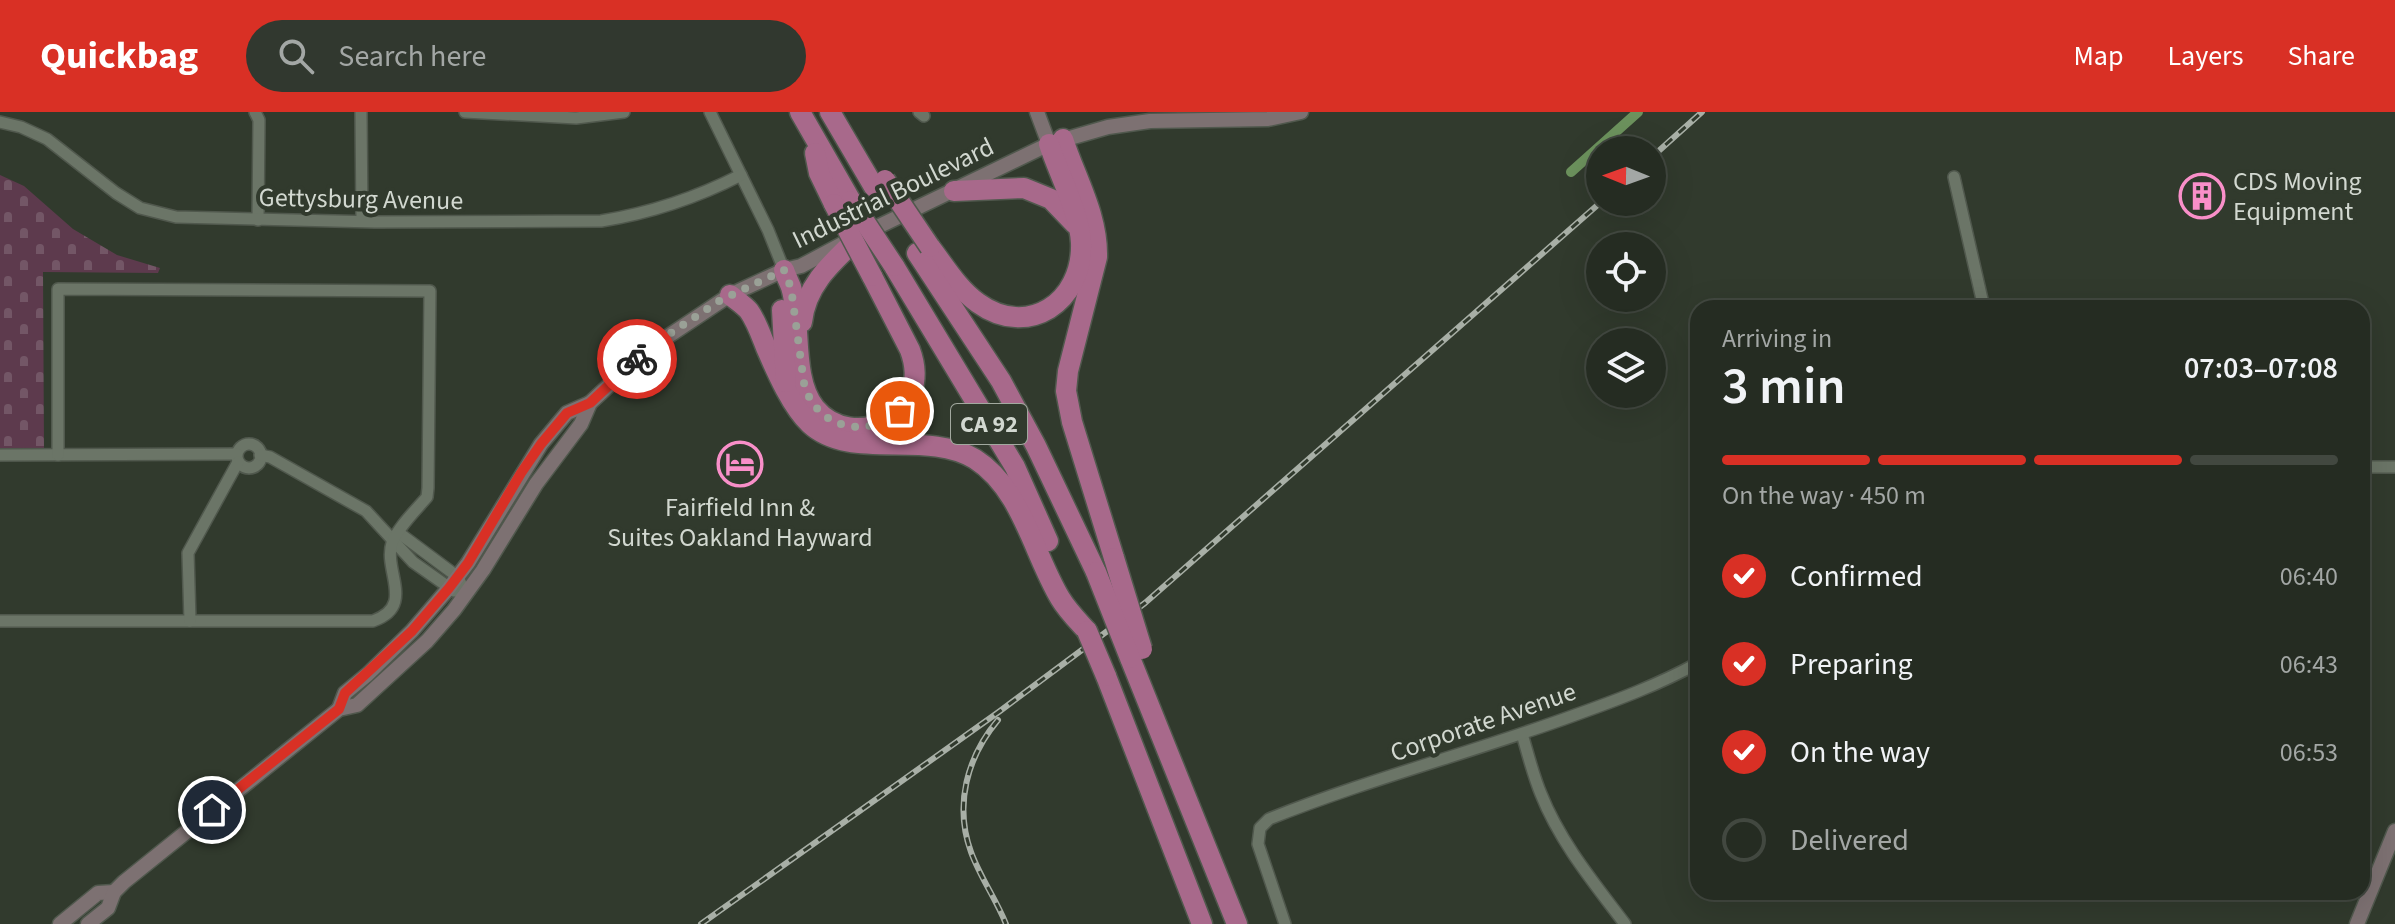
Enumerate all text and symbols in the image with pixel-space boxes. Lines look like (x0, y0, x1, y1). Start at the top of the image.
search box (246, 20, 806, 92)
text: Quickbag (40, 29, 198, 83)
icon: search (274, 34, 318, 78)
text: Search here (338, 35, 486, 78)
text: Map (2073, 36, 2123, 76)
text: Layers (2167, 36, 2243, 76)
text: Share (2287, 36, 2355, 76)
street label: Industrial Boulevard (786, 128, 1000, 258)
north arrow (1586, 136, 1666, 216)
map controls (1586, 136, 1666, 408)
place label: CDS Moving Equipment (2233, 163, 2362, 230)
building icon: CDS Moving Equipment (2178, 172, 2226, 220)
street label: Gettysburg Avenue (258, 179, 464, 219)
button: locate (1586, 232, 1666, 312)
courier (597, 319, 677, 399)
text: Arriving in (1722, 320, 1832, 357)
button: layers (1586, 328, 1666, 408)
icon: bike (615, 337, 659, 381)
text: 07:03–07:08 (2184, 347, 2338, 390)
text: 3 min (1722, 350, 1846, 424)
pin (866, 377, 934, 445)
icon: bag (878, 389, 922, 433)
road number: CA 92 (951, 404, 1027, 444)
hotel icon: Fairfield Inn & Suites Oakland Hayward (716, 440, 764, 488)
text: On the way · 450 m (1722, 477, 1926, 514)
place label: Fairfield Inn & Suites Oakland Hayward (607, 489, 873, 556)
icon: check (1722, 554, 1766, 598)
text: Confirmed (1790, 555, 1923, 598)
text: 06:40 (2280, 558, 2338, 595)
icon: check (1722, 642, 1766, 686)
text: Preparing (1790, 643, 1913, 686)
text: 06:43 (2280, 646, 2338, 683)
street label: Corporate Avenue (1385, 673, 1581, 771)
icon: check (1722, 730, 1766, 774)
text: On the way (1790, 731, 1930, 774)
text: 06:53 (2280, 734, 2338, 771)
pin (178, 776, 246, 844)
icon: home (190, 788, 234, 832)
text: Delivered (1790, 819, 1909, 862)

